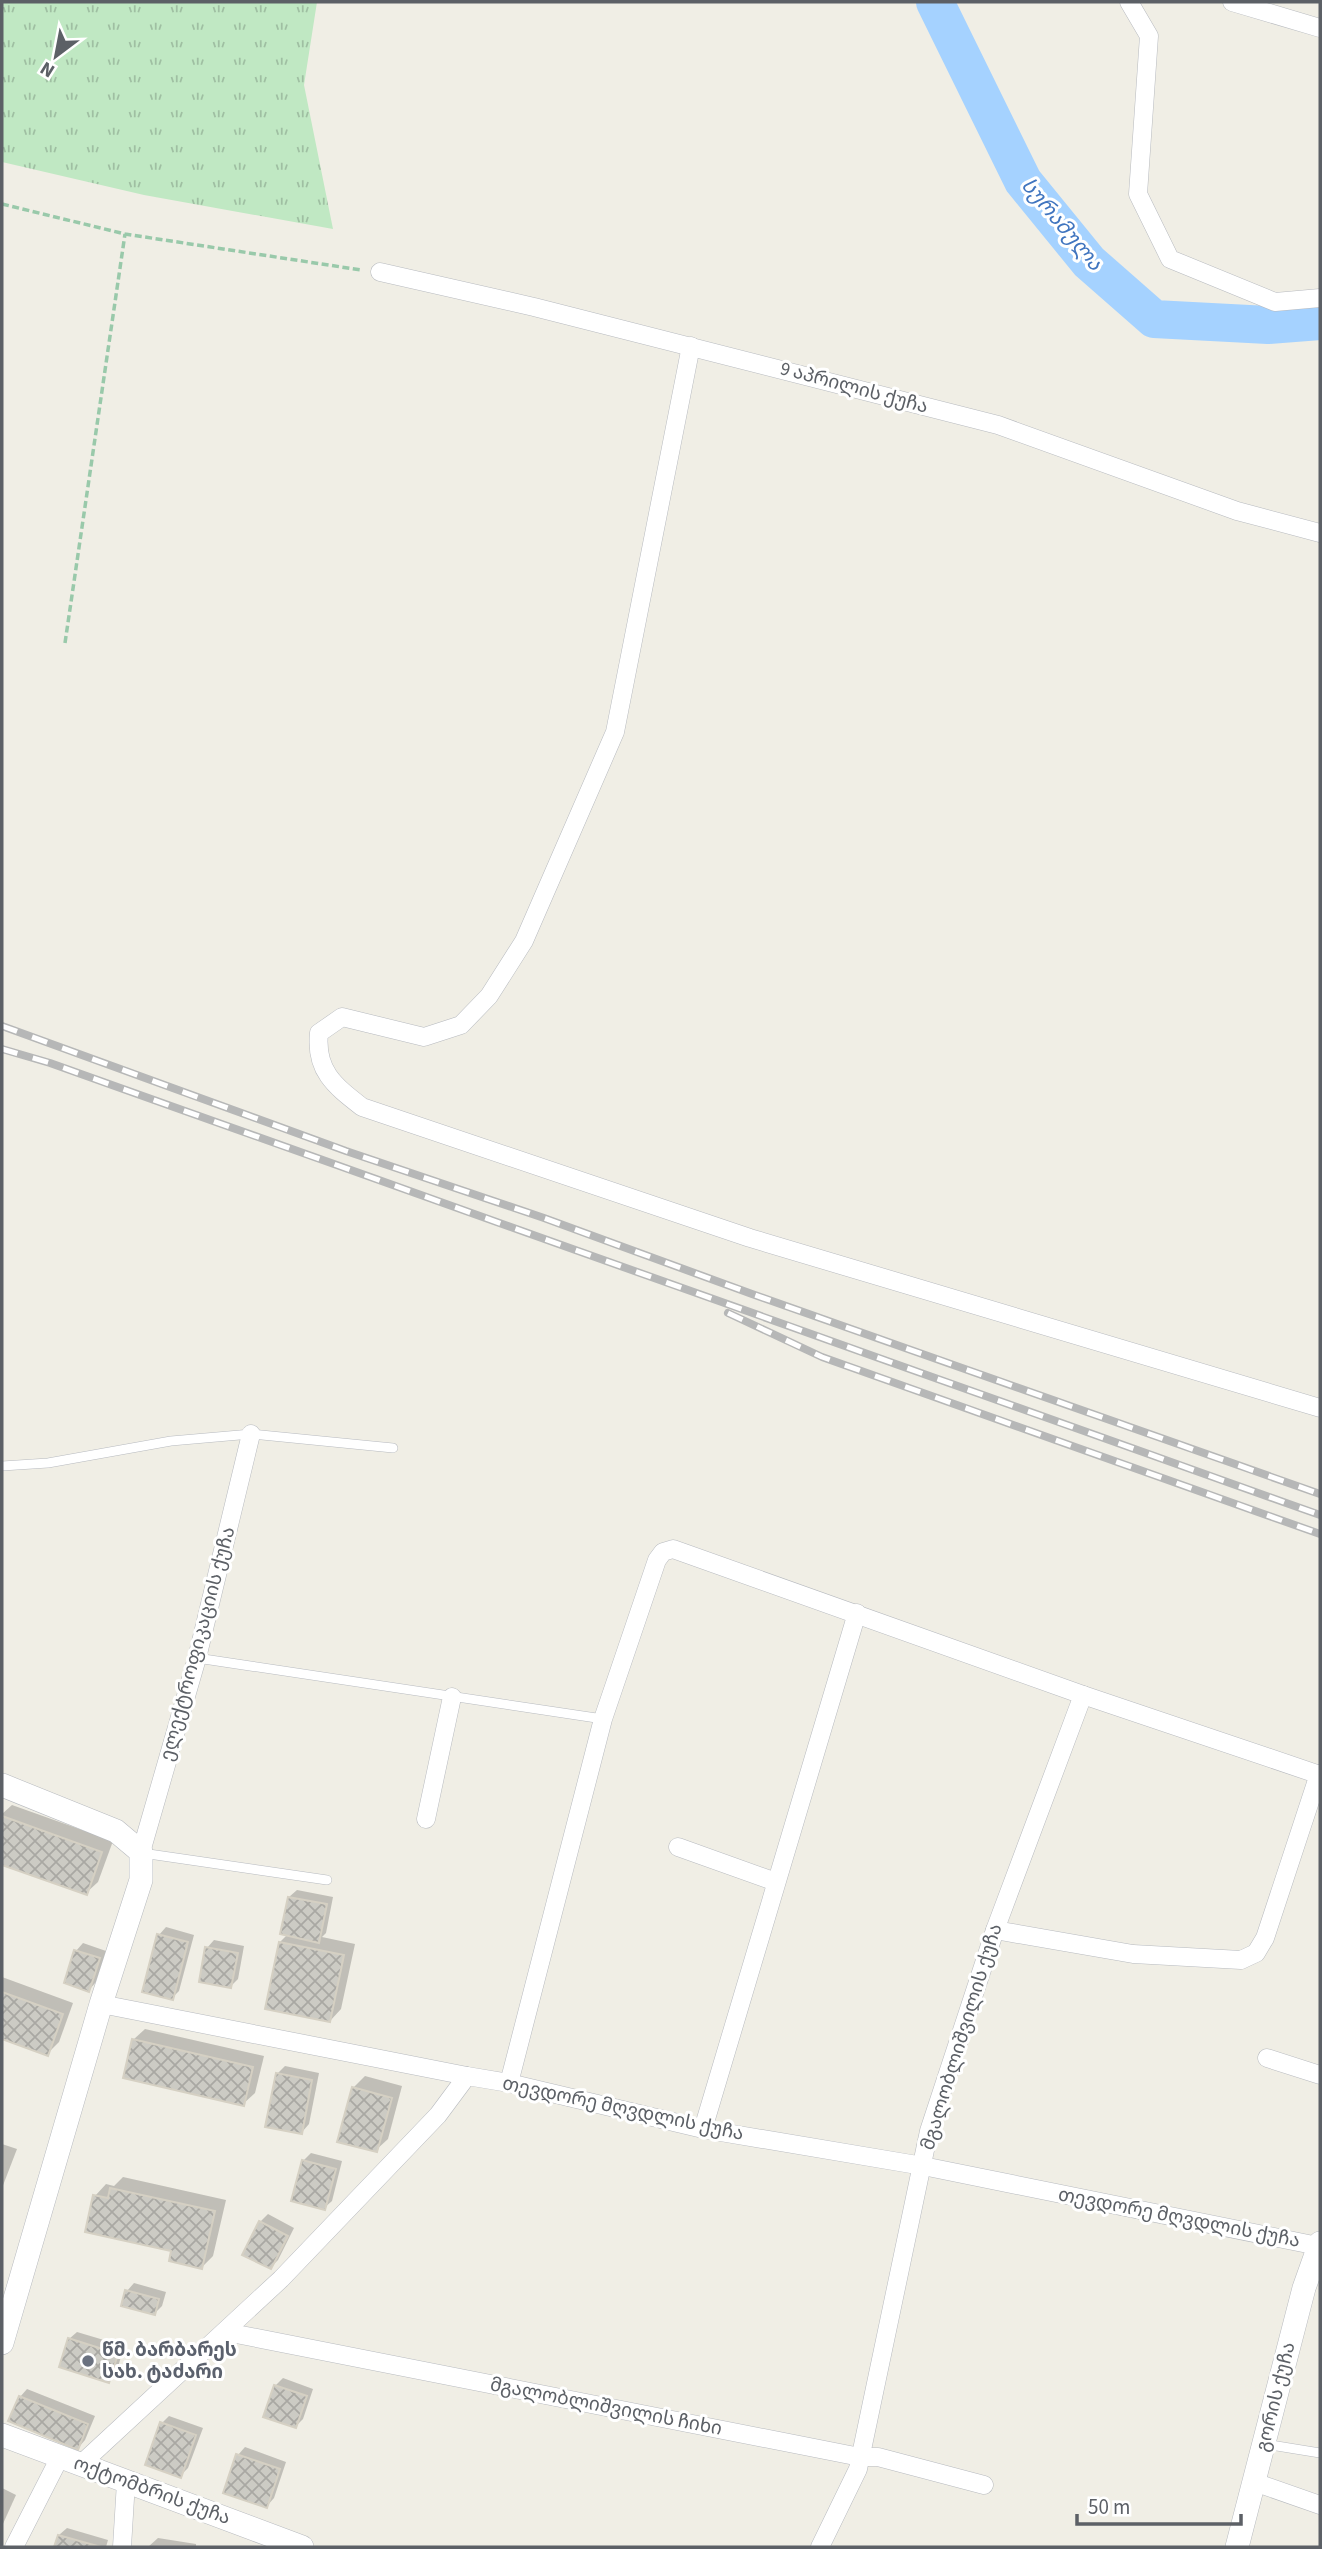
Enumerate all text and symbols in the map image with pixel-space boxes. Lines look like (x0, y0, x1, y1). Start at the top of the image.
north arrow (21, 21, 91, 91)
text: N (35, 54, 60, 84)
water label: სურამულა (1014, 171, 1110, 277)
street label: 9 აპრილის ქუჩა (777, 355, 931, 421)
street label: ელექტროფიკაციის ქუჩა (154, 1524, 242, 1764)
street label: მგალობლიშვილის ქუჩა (915, 1920, 1009, 2154)
street label: თევდორე მღვდლის ქუჩა (500, 2070, 746, 2148)
street label: თევდორე მღვდლის ქუჩა (1056, 2181, 1302, 2255)
place label: წმ. ბარბარეს სახ. ტაძარი (102, 2337, 237, 2386)
street label: გორის ქუჩა (1249, 2339, 1303, 2455)
marker: წმ. ბარბარეს სახ. ტაძარი (80, 2353, 96, 2369)
street label: მგალობლიშვილის ჩიხი (488, 2371, 724, 2443)
street label: ოქტომბრის ქუჩა (70, 2450, 234, 2532)
scale bar (1077, 2482, 1242, 2526)
text: 50 m (1088, 2492, 1130, 2522)

